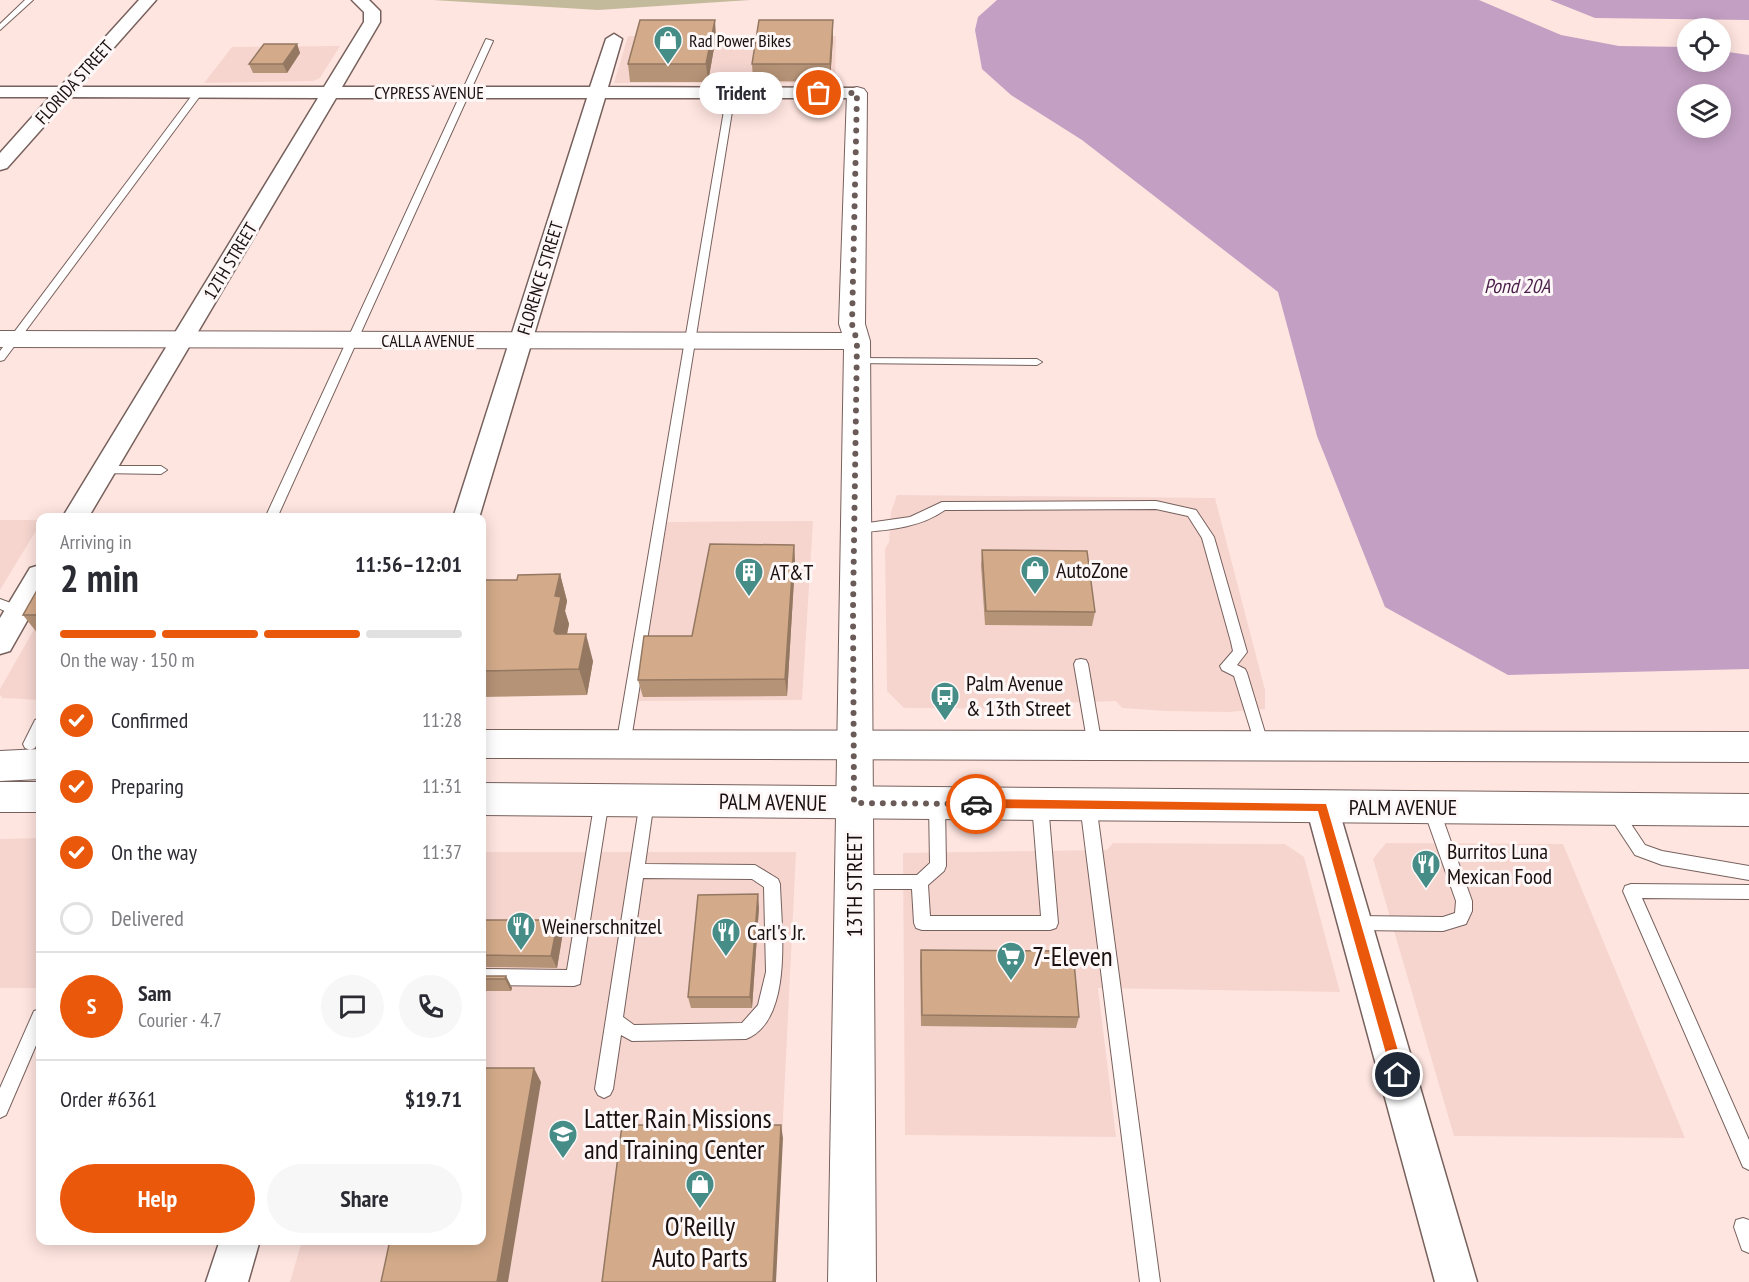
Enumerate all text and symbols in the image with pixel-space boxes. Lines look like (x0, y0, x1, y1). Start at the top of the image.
map controls (1677, 18, 1731, 138)
button: locate (1677, 18, 1731, 72)
shop icon: Rad Power Bikes (652, 24, 684, 66)
place label: Rad Power Bikes (689, 29, 791, 52)
street label: FLORIDA STREET (30, 35, 118, 129)
pin (793, 67, 844, 118)
callout: Trident (699, 72, 783, 114)
icon: bag (802, 76, 835, 109)
text: Trident (716, 80, 766, 106)
street label: CYPRESS AVENUE (374, 81, 484, 104)
button: layers (1677, 84, 1731, 138)
street label: 12TH STREET (198, 218, 262, 304)
street label: FLORENCE STREET (512, 218, 568, 338)
water label: Pond 20A (1484, 273, 1551, 299)
street label: CALLA AVENUE (381, 329, 475, 352)
text: Arriving in (60, 529, 132, 555)
text: 11:56–12:01 (355, 550, 462, 578)
text: 2 min (60, 552, 139, 603)
shop icon: AutoZone (1019, 554, 1051, 596)
building icon: AT&T (733, 556, 765, 598)
place label: AutoZone (1056, 556, 1128, 584)
place label: AT&T (770, 558, 813, 586)
text: On the way · 150 m (60, 647, 195, 673)
place label: Palm Avenue & 13th Street (966, 669, 1071, 722)
bus stop icon: Palm Avenue & 13th Street (929, 680, 961, 722)
icon: check (60, 704, 93, 737)
text: Confirmed (111, 706, 188, 734)
text: 11:28 (422, 707, 462, 733)
icon: check (60, 770, 93, 803)
text: Preparing (111, 772, 184, 800)
text: 11:31 (422, 773, 462, 799)
courier (946, 774, 1006, 834)
street label: PALM AVENUE (719, 787, 827, 817)
icon: car (960, 788, 993, 821)
street label: PALM AVENUE (1349, 793, 1457, 821)
street label: 13TH STREET (840, 833, 868, 937)
icon: check (60, 836, 93, 869)
place label: Burritos Luna Mexican Food (1447, 837, 1552, 890)
text: On the way (111, 838, 197, 866)
text: 11:37 (422, 839, 462, 865)
restaurant icon: Burritos Luna Mexican Food (1410, 848, 1442, 890)
text: Delivered (111, 904, 184, 932)
restaurant icon: Weinerschnitzel (505, 910, 537, 952)
place label: Weinerschnitzel (542, 912, 663, 940)
restaurant icon: Carl's Jr. (710, 916, 742, 958)
place label: Carl's Jr. (747, 918, 806, 946)
place label: 7-Eleven (1032, 939, 1113, 973)
supermarket icon: 7-Eleven (995, 940, 1027, 982)
button: chat (321, 975, 384, 1038)
button: phone (399, 975, 462, 1038)
text: Sam (138, 979, 171, 1007)
text: S (87, 992, 96, 1020)
text: Courier · 4.7 (138, 1007, 222, 1033)
pin (1372, 1049, 1423, 1100)
icon: home (1381, 1058, 1414, 1091)
text: Order #6361 (60, 1085, 157, 1113)
text: $19.71 (405, 1085, 462, 1113)
place label: Latter Rain Missions and Training Center (584, 1101, 772, 1166)
school or university icon: Latter Rain Missions and Training Center (547, 1118, 579, 1160)
button: Help (60, 1164, 255, 1233)
button: Share (267, 1164, 462, 1233)
shop icon: O'Reilly Auto Parts (684, 1168, 716, 1210)
place label: O'Reilly Auto Parts (652, 1209, 748, 1274)

